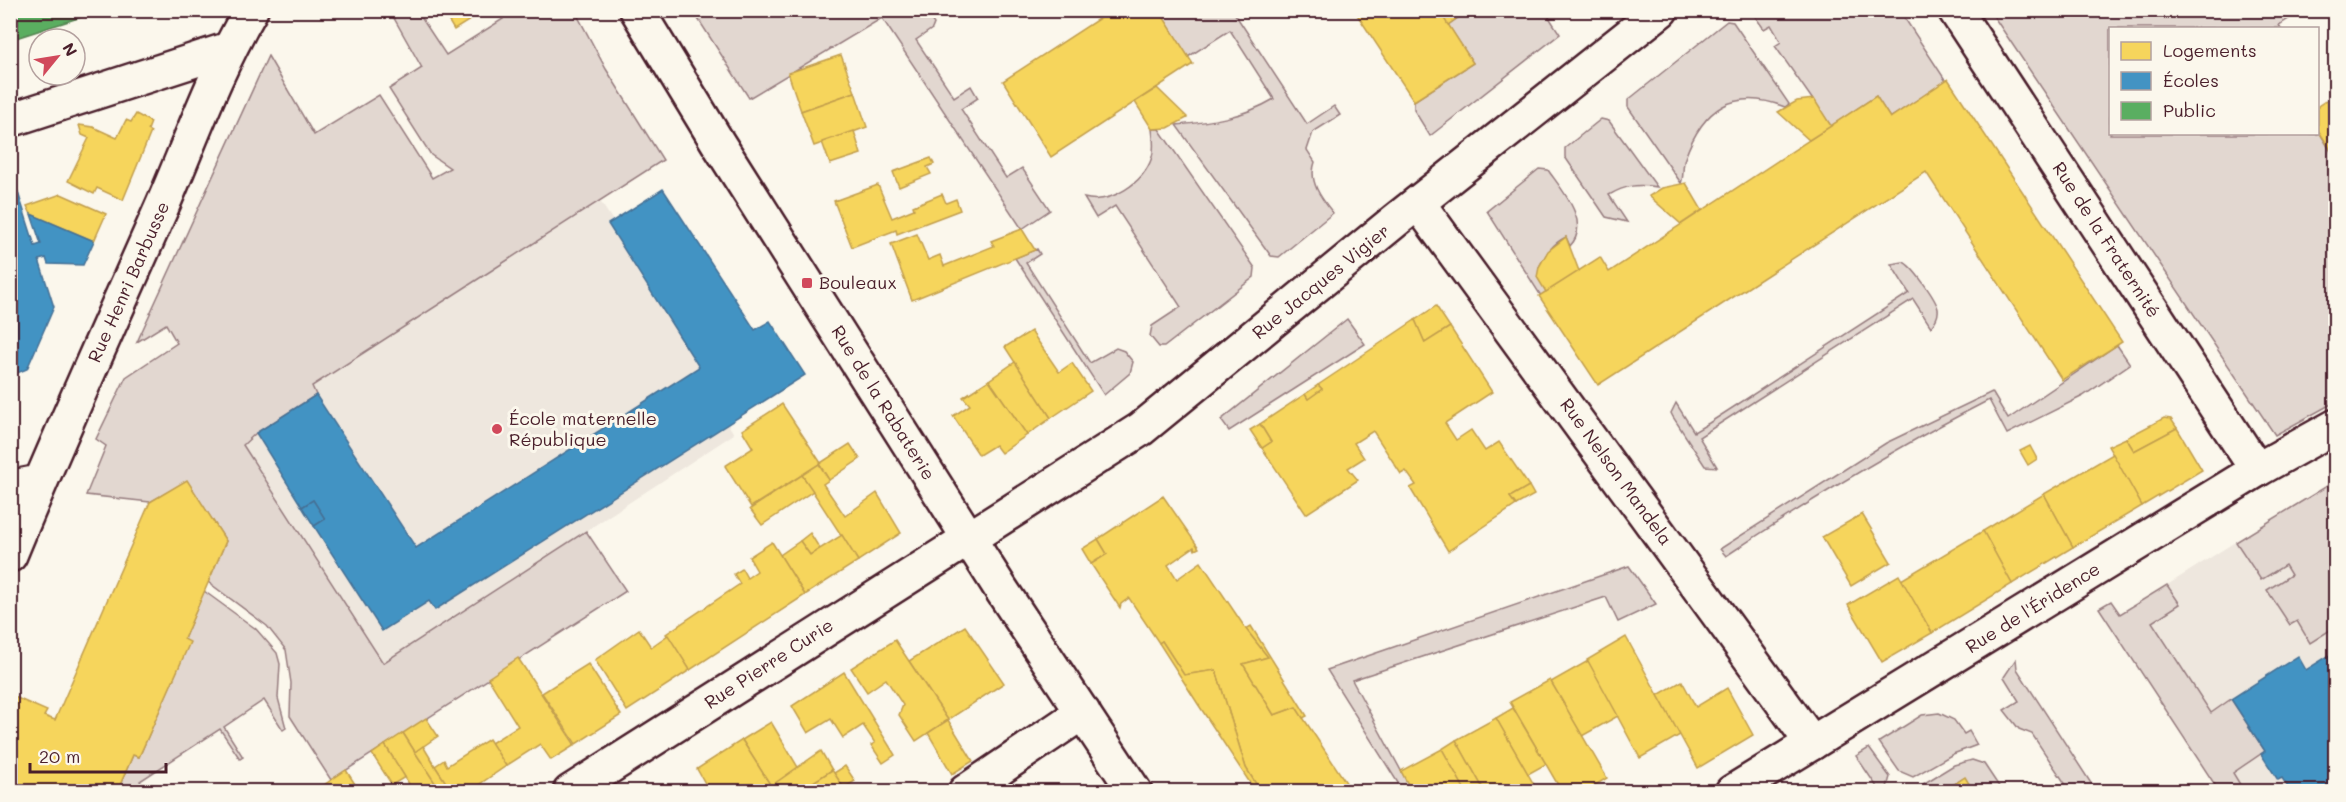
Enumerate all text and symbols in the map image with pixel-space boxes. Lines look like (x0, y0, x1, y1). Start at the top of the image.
north arrow (27, 27, 87, 87)
legend (2109, 27, 2319, 135)
text: Logements (2163, 38, 2257, 62)
text: N (58, 39, 83, 60)
text: Écoles (2163, 68, 2219, 92)
text: Public (2163, 98, 2216, 122)
street label: Rue de la Fraternité (2047, 157, 2166, 322)
street label: Rue Henri Barbusse (82, 197, 174, 366)
street label: Rue Jacques Vigier (1247, 218, 1394, 344)
place label: Bouleaux (819, 270, 897, 294)
marker: Bouleaux (800, 276, 814, 290)
street label: Rue de la Rabaterie (826, 321, 941, 484)
street label: Rue Nelson Mandela (1555, 393, 1678, 550)
place label: École maternelle République (509, 406, 657, 451)
marker: École maternelle République (490, 422, 504, 436)
street label: Rue de l'Éridence (1961, 556, 2104, 658)
street label: Rue Pierre Curie (699, 612, 838, 714)
scale bar (30, 736, 166, 774)
text: 20 m (39, 744, 80, 768)

